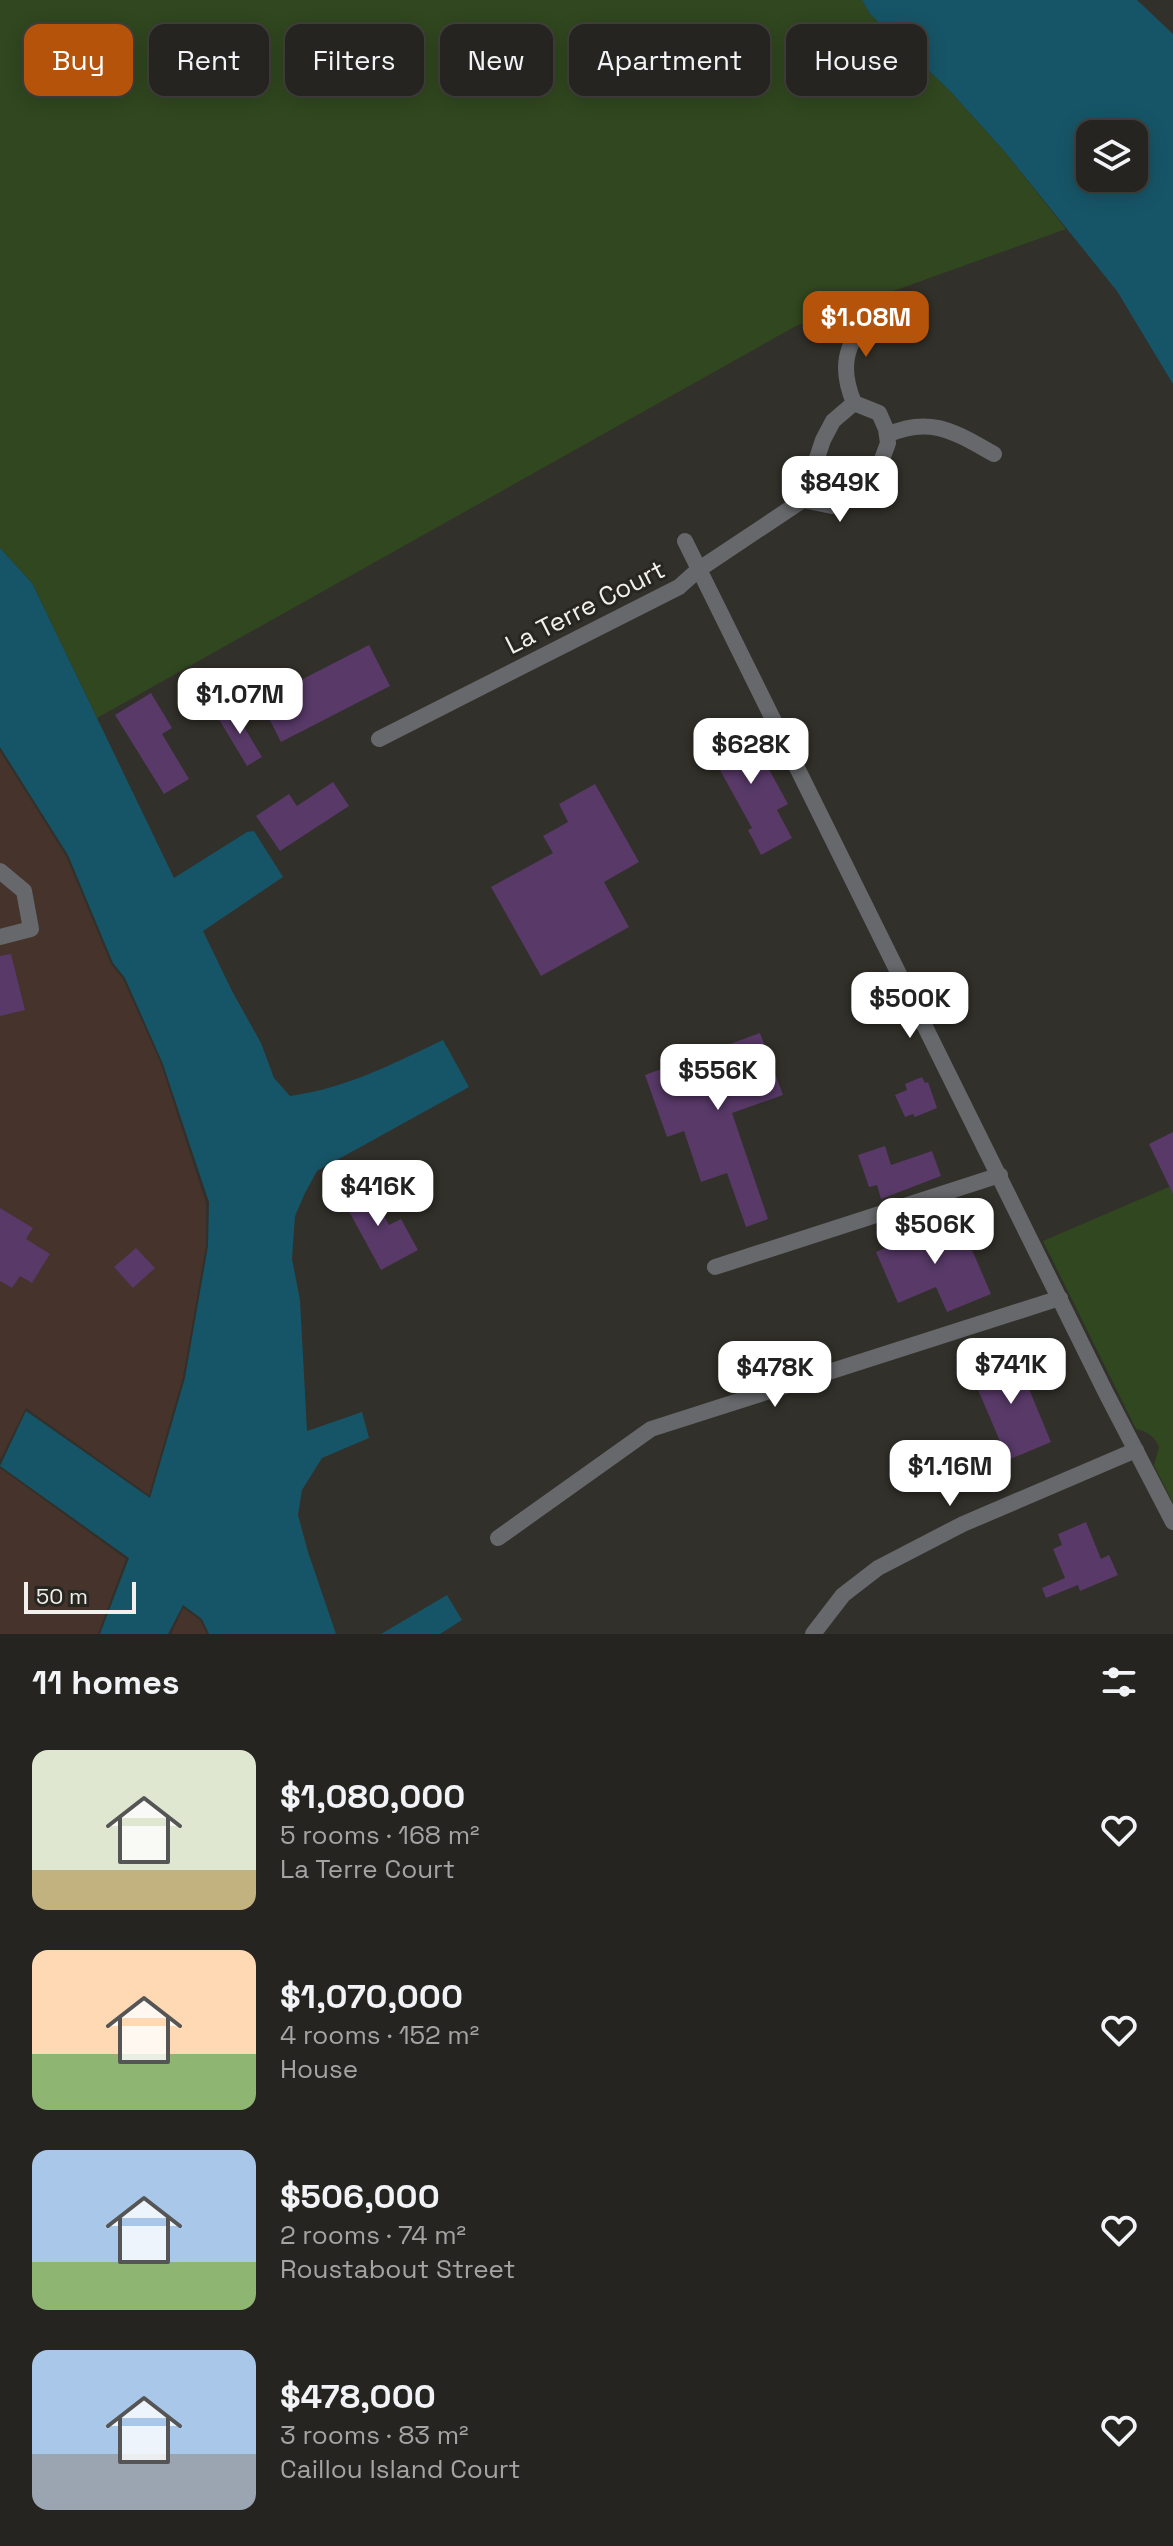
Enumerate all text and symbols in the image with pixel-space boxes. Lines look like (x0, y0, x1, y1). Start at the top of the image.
chip: Buy (24, 24, 133, 96)
chip: Rent (149, 24, 269, 96)
chip: Filters (285, 24, 424, 96)
chip: New (440, 24, 553, 96)
chip: Apartment (569, 24, 770, 96)
chip: House (786, 24, 927, 96)
map controls (1076, 120, 1148, 192)
button: layers (1076, 120, 1148, 192)
pin: $1.08M (801, 291, 931, 359)
text: $1.08M (821, 300, 911, 334)
pin: $849K (784, 456, 896, 524)
text: $849K (800, 465, 880, 499)
street label: La Terre Court (499, 552, 671, 662)
pin: $1.07M (175, 668, 305, 736)
text: $1.07M (196, 677, 284, 711)
pin: $628K (695, 718, 807, 786)
text: $628K (711, 727, 791, 761)
pin: $500K (854, 972, 966, 1040)
text: $500K (869, 981, 951, 1015)
pin: $556K (662, 1044, 774, 1112)
text: $556K (678, 1053, 758, 1087)
pin: $416K (322, 1160, 434, 1228)
text: $416K (340, 1169, 416, 1203)
pin: $506K (879, 1198, 991, 1266)
text: $506K (895, 1207, 975, 1241)
pin: $741K (955, 1338, 1067, 1406)
pin: $478K (719, 1341, 831, 1409)
text: $741K (975, 1347, 1047, 1381)
text: $478K (736, 1350, 814, 1384)
pin: $1.16M (885, 1440, 1015, 1508)
text: $1.16M (908, 1449, 992, 1483)
scale bar (24, 1578, 136, 1614)
text: 50 m (36, 1582, 88, 1610)
icon: filters (1097, 1660, 1141, 1704)
text: 11 homes (32, 1661, 180, 1704)
text: $1,080,000 (280, 1775, 465, 1818)
icon: home (96, 1782, 192, 1878)
icon: heart (1097, 1808, 1141, 1852)
text: 5 rooms · 168 m² (280, 1818, 480, 1852)
text: La Terre Court (280, 1852, 455, 1886)
text: $1,070,000 (280, 1975, 463, 2018)
icon: home (96, 1982, 192, 2078)
icon: heart (1097, 2008, 1141, 2052)
text: 4 rooms · 152 m² (280, 2018, 479, 2052)
text: House (280, 2052, 358, 2086)
text: $506,000 (280, 2175, 440, 2218)
icon: home (96, 2182, 192, 2278)
icon: heart (1097, 2208, 1141, 2252)
text: 2 rooms · 74 m² (280, 2218, 466, 2252)
text: Roustabout Street (280, 2252, 515, 2286)
text: $478,000 (280, 2375, 436, 2418)
icon: home (96, 2382, 192, 2478)
icon: heart (1097, 2408, 1141, 2452)
text: 3 rooms · 83 m² (280, 2418, 469, 2452)
text: Caillou Island Court (280, 2452, 521, 2486)

